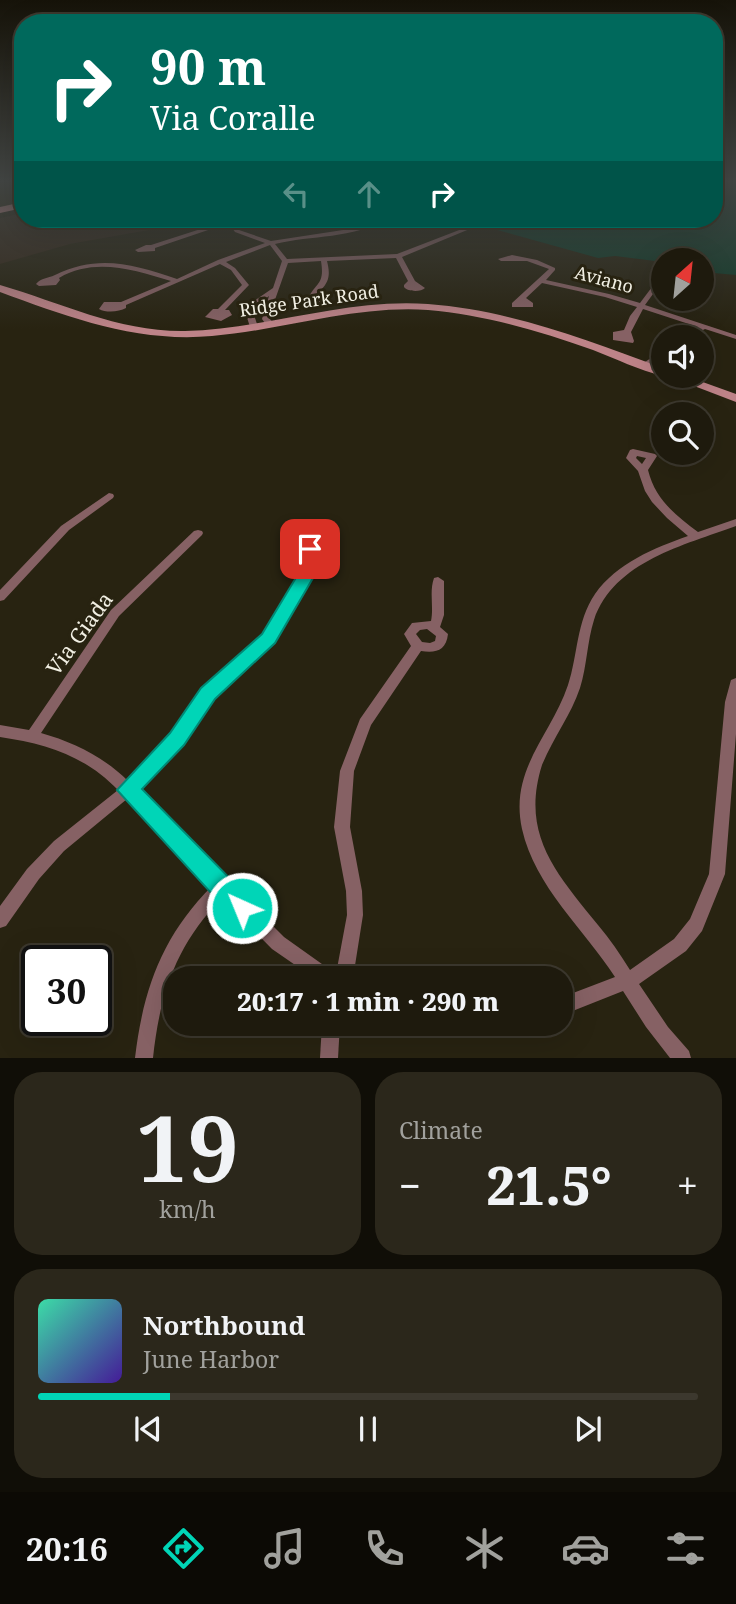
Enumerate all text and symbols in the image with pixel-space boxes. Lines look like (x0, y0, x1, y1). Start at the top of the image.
text: 90 m (150, 33, 266, 99)
icon: right (35, 42, 126, 133)
text: Via Coralle (150, 96, 316, 139)
icon: left (277, 175, 315, 213)
icon: ahead (350, 175, 388, 213)
icon: right (423, 175, 461, 213)
north arrow (651, 248, 714, 312)
map controls (651, 248, 714, 465)
street label: Aviano (572, 260, 636, 298)
street label: Ridge Park Road (238, 278, 380, 322)
button: sound (651, 325, 714, 388)
button: search (651, 402, 714, 465)
pin (280, 519, 340, 579)
icon: arrive (291, 530, 329, 568)
street label: Via Giada (40, 586, 119, 681)
position arrow (205, 871, 279, 945)
speed limit sign: 30 (21, 945, 112, 1036)
text: 20:17 · 1 min · 290 m (237, 983, 499, 1019)
text: 19 (136, 1085, 239, 1209)
text: Climate (399, 1114, 483, 1146)
text: 21.5° (486, 1149, 612, 1220)
text: − (399, 1159, 421, 1211)
text: + (677, 1159, 698, 1211)
text: km/h (159, 1193, 216, 1225)
text: Northbound (143, 1307, 305, 1343)
text: June Harbor (143, 1343, 279, 1375)
icon: previous (129, 1410, 167, 1448)
icon: pause (349, 1410, 387, 1448)
icon: next (569, 1410, 607, 1448)
icon: directions (159, 1524, 208, 1573)
icon: music (260, 1524, 309, 1573)
icon: phone (360, 1524, 409, 1573)
icon: climate (460, 1524, 509, 1573)
icon: car (561, 1524, 610, 1573)
icon: filters (661, 1524, 710, 1573)
text: 20:16 (26, 1527, 108, 1570)

